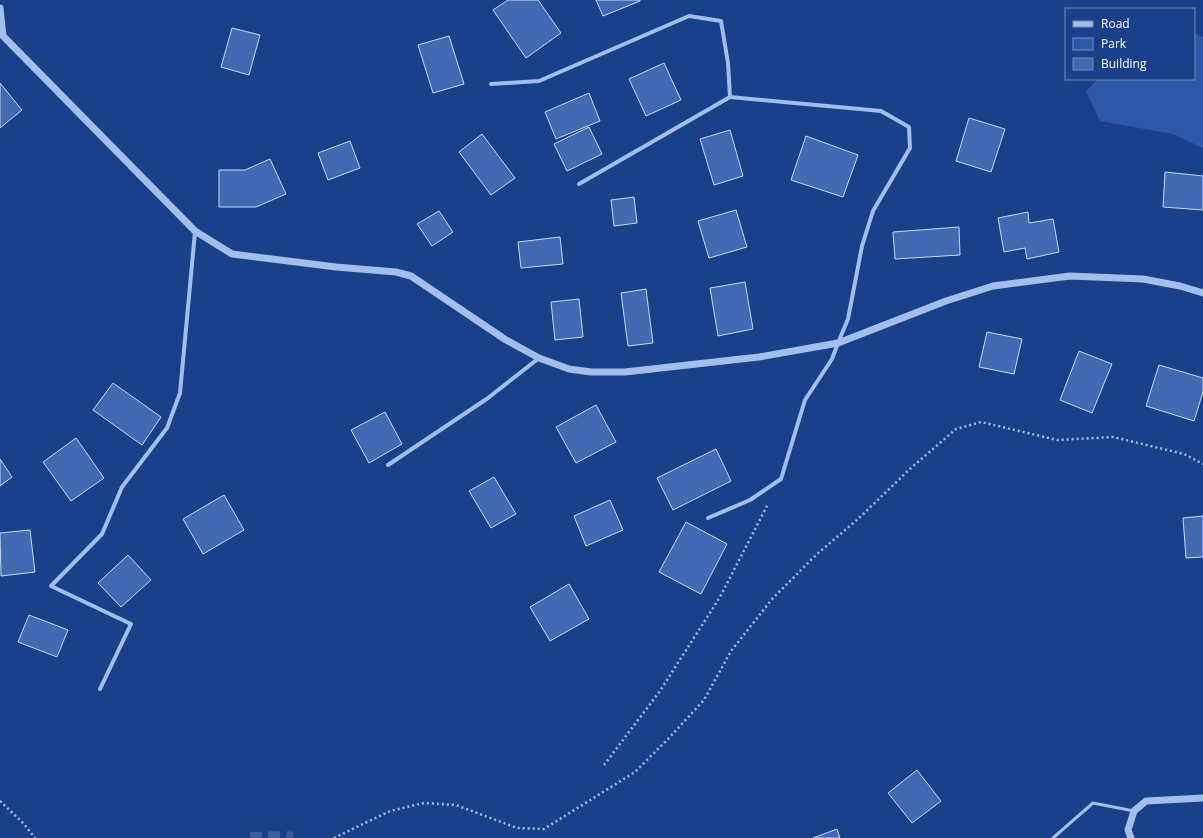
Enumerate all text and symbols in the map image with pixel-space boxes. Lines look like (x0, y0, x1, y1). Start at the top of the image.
legend (1065, 8, 1195, 80)
text: Road (1101, 15, 1130, 32)
text: Park (1101, 35, 1127, 52)
text: Building (1101, 55, 1147, 72)

